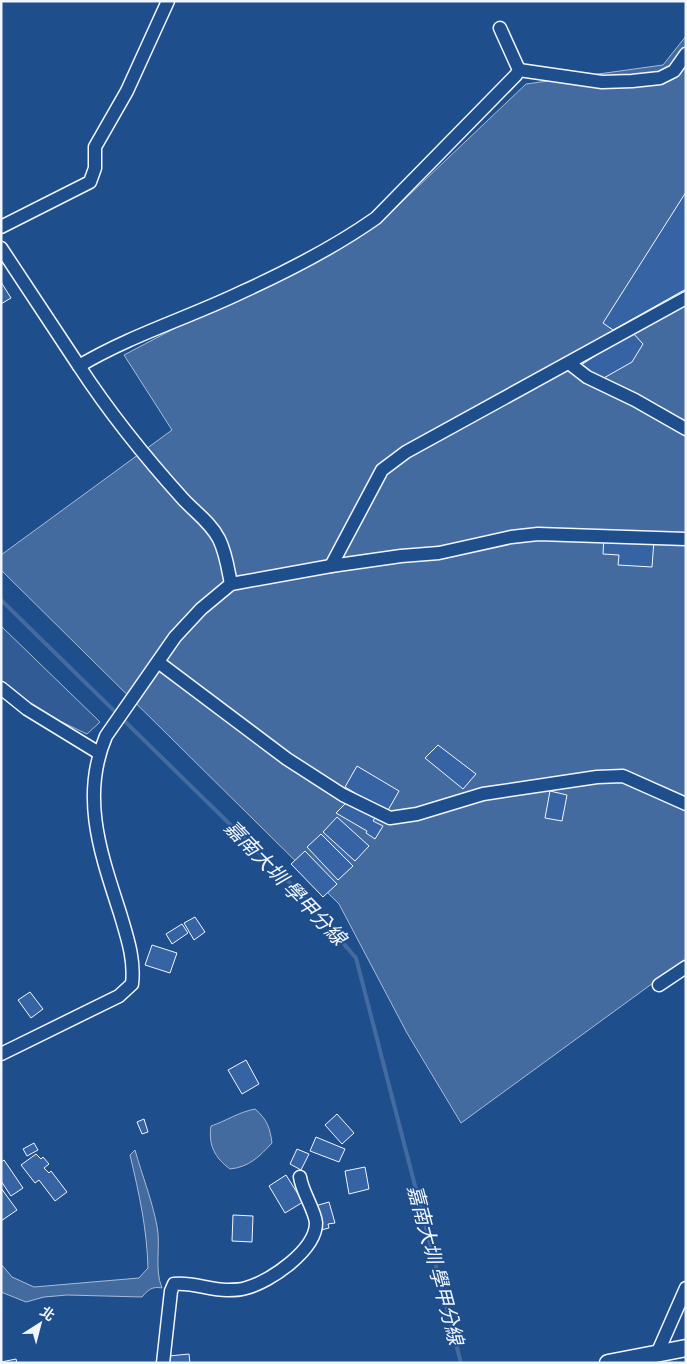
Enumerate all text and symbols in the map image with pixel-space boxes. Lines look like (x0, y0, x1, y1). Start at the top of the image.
water label: 嘉南大圳 學甲分線 (220, 816, 352, 952)
water label: 嘉南大圳 學甲分線 (403, 1183, 468, 1349)
north arrow (15, 1299, 65, 1349)
text: 北 (37, 1303, 58, 1325)

